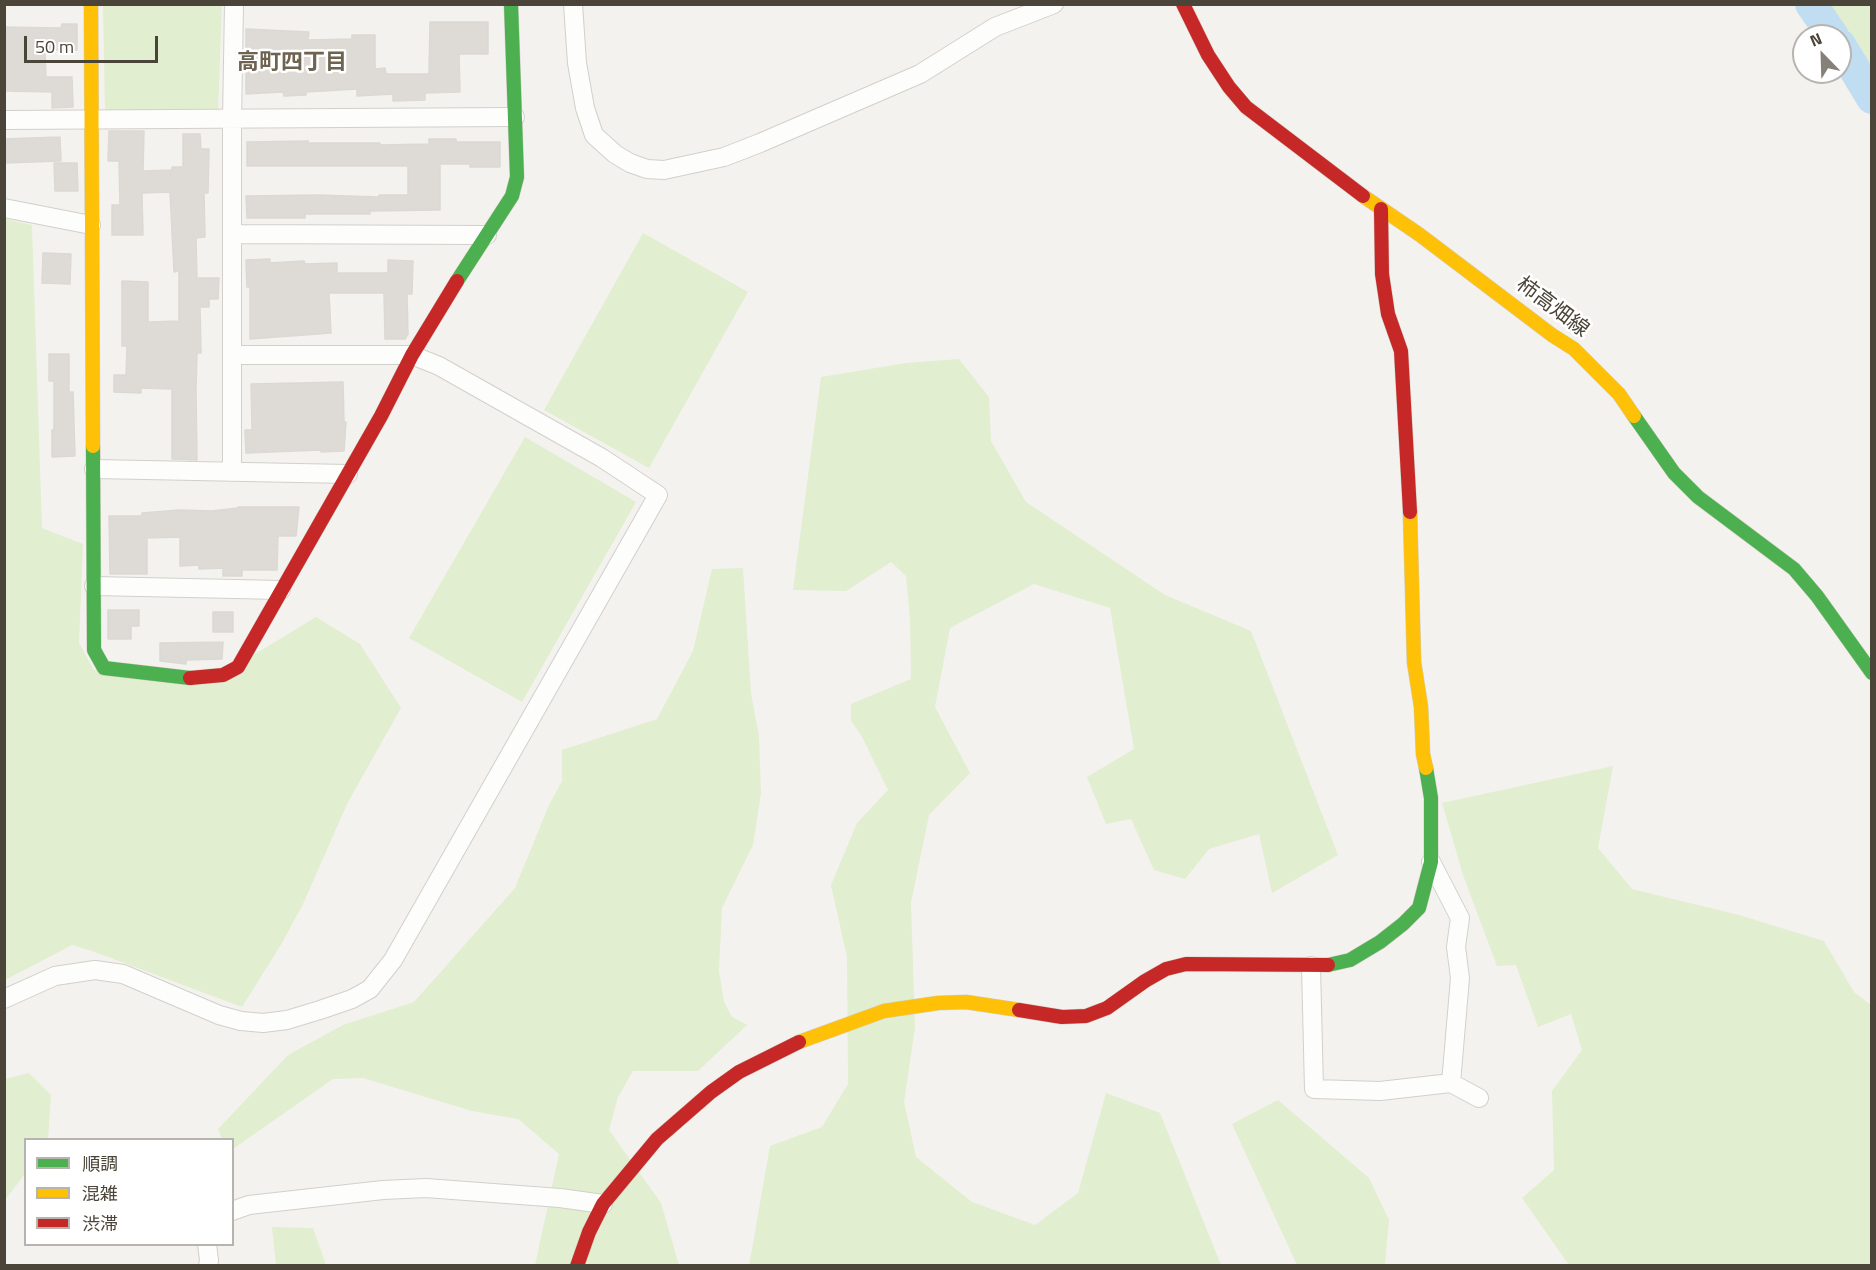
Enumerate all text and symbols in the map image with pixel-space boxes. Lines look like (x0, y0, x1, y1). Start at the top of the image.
scale bar (27, 24, 160, 62)
north arrow (1792, 24, 1852, 84)
text: N (1806, 26, 1826, 52)
text: 50 m (35, 33, 74, 60)
district label: 高町四丁目 (237, 51, 347, 77)
street label: 柿高畑線 (1511, 273, 1593, 343)
legend (24, 1138, 234, 1246)
text: 順調 (82, 1150, 118, 1177)
text: 混雑 (82, 1180, 118, 1207)
text: 渋滞 (82, 1210, 118, 1237)

